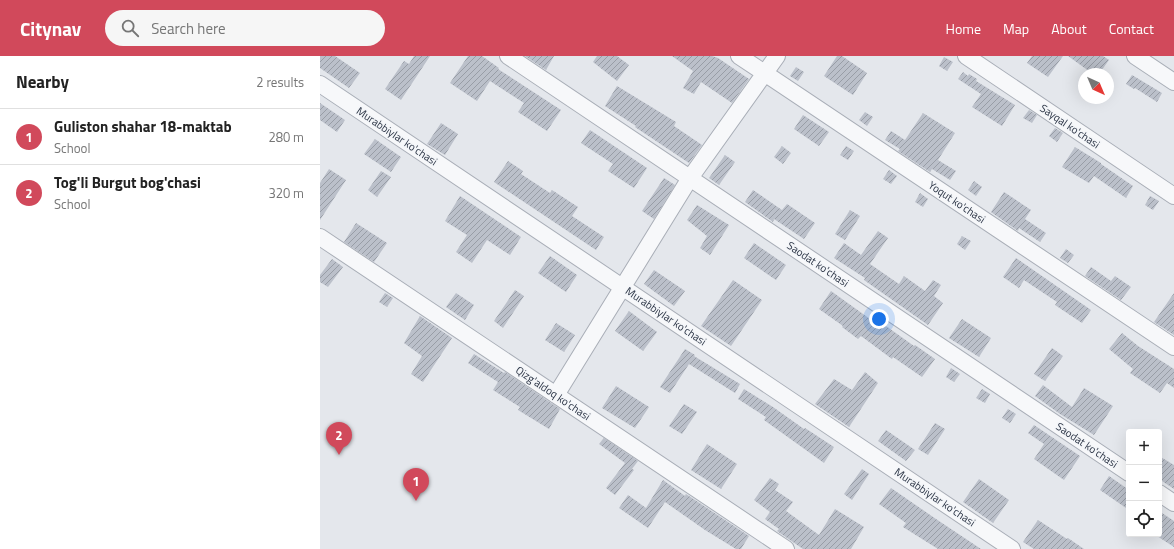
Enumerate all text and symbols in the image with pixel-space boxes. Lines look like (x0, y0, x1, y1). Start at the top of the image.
search box (105, 10, 385, 46)
text: Citynav (20, 14, 81, 43)
icon: search (119, 17, 141, 39)
text: Search here (151, 17, 226, 40)
text: Home (946, 18, 981, 39)
text: Map (1003, 18, 1029, 39)
text: About (1051, 18, 1087, 39)
text: Contact (1109, 18, 1154, 39)
north arrow (1078, 68, 1114, 104)
text: Nearby (16, 69, 69, 95)
text: 2 results (256, 72, 304, 92)
street label: Sayqal ko'chasi (1037, 100, 1103, 152)
street label: Murabbiylar ko'chasi (353, 103, 441, 169)
text: Guliston shahar 18-maktab (54, 115, 232, 138)
text: 1 (25, 127, 33, 147)
text: 280 m (268, 127, 304, 147)
text: School (54, 138, 90, 158)
text: Tog'li Burgut bog'chasi (54, 171, 201, 194)
street label: Yoqut ko'chasi (925, 177, 989, 227)
text: 2 (25, 183, 33, 203)
text: 320 m (268, 183, 304, 203)
text: School (54, 194, 90, 214)
street label: Saodat ko'chasi (784, 237, 852, 291)
street label: Murabbiylar ko'chasi (622, 283, 710, 349)
your location (869, 309, 889, 329)
street label: Qizg'aldoq ko'chasi (512, 362, 594, 424)
street label: Saodat ko'chasi (1053, 418, 1121, 472)
pin: 2 (326, 422, 352, 455)
map controls (1126, 429, 1162, 537)
button: + (1126, 429, 1162, 465)
street label: Murabbiylar ko'chasi (891, 464, 979, 530)
button: − (1126, 465, 1162, 501)
pin: 1 (403, 468, 429, 501)
button: locate (1126, 501, 1162, 537)

